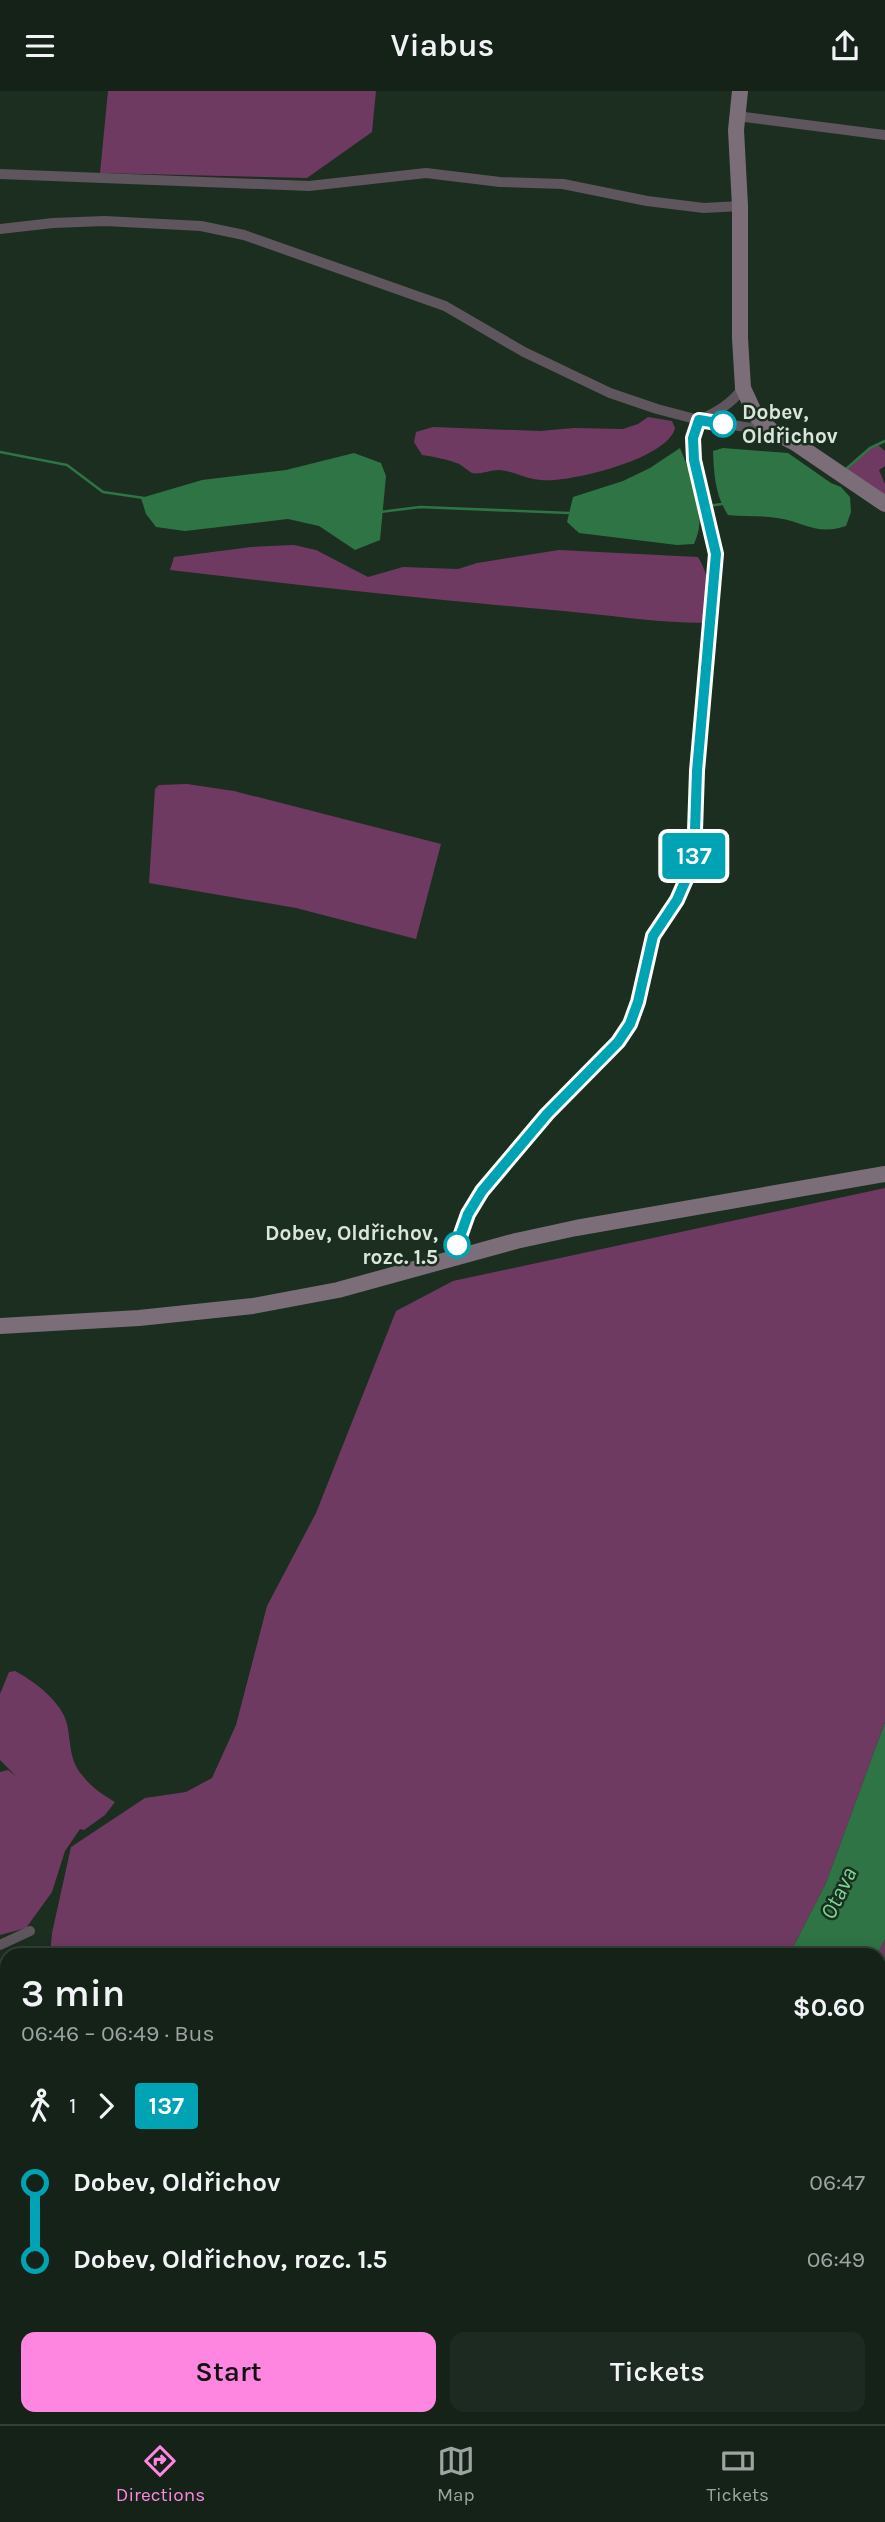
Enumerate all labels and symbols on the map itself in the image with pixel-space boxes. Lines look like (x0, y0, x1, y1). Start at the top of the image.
place label: Dobev, Oldřichov (742, 400, 838, 448)
marker: Dobev, Oldřichov (710, 411, 736, 437)
line badge: 137 (654, 833, 734, 879)
place label: Dobev, Oldřichov, rozc. 1.5 (265, 1221, 438, 1269)
marker: Dobev, Oldřichov, rozc. 1.5 (444, 1232, 470, 1258)
water label: Otava (814, 1863, 863, 1924)

